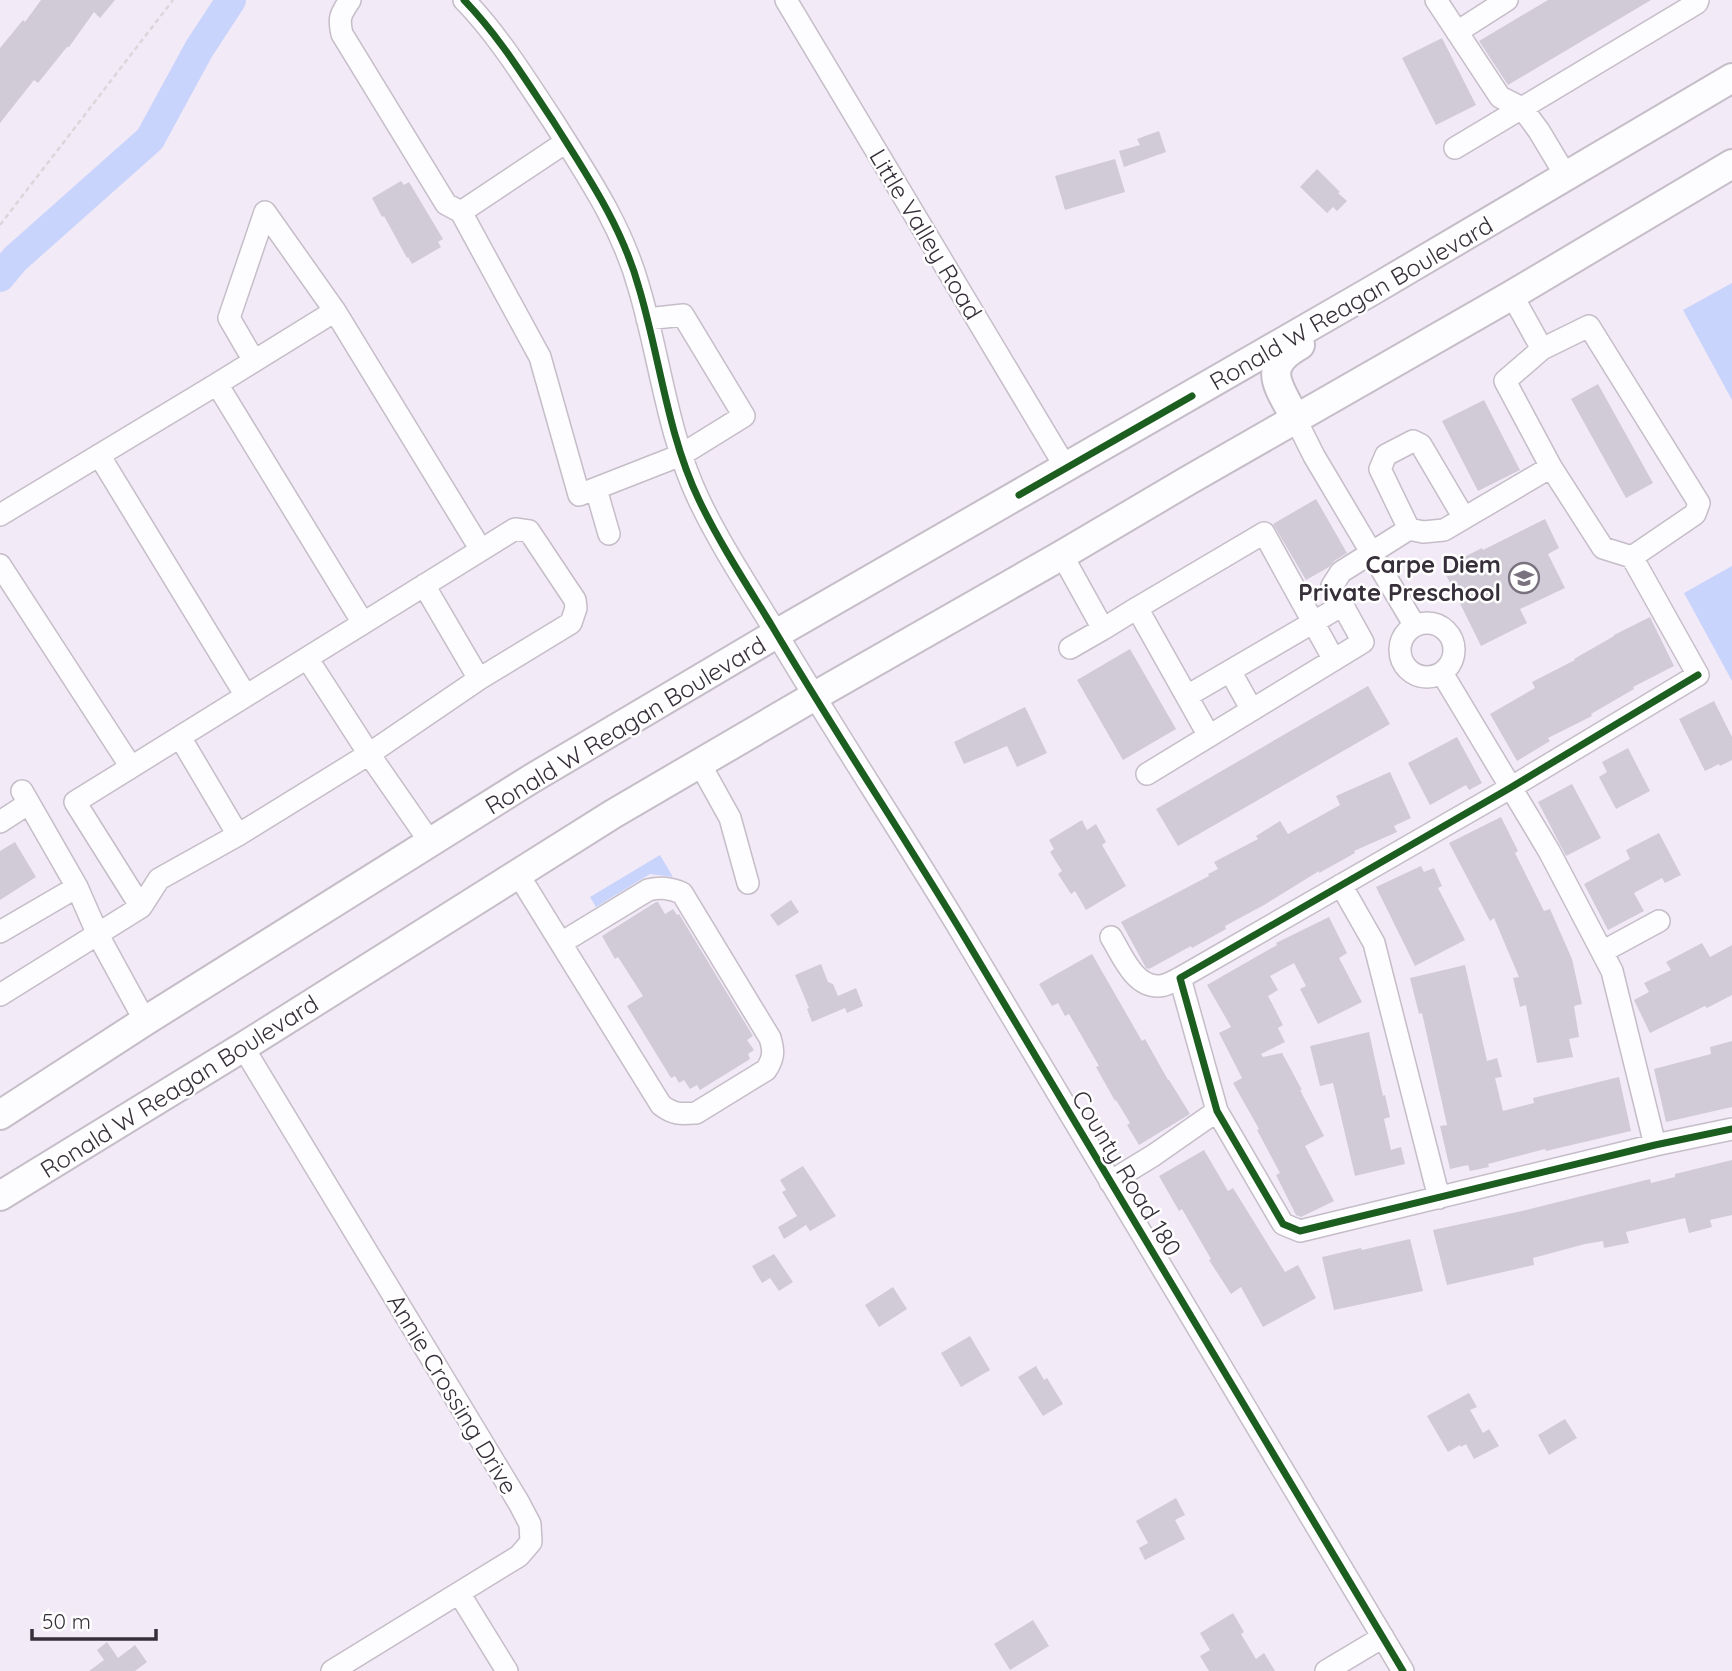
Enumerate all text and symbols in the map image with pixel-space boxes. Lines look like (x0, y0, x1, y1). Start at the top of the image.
street label: Little Valley Road (863, 143, 989, 325)
street label: Ronald W Reagan Boulevard (1204, 210, 1498, 396)
place label: Carpe Diem Private Preschool (1298, 549, 1501, 607)
school or university icon: Carpe Diem Private Preschool (1507, 561, 1541, 595)
street label: Ronald W Reagan Boulevard (479, 629, 771, 821)
street label: Ronald W Reagan Boulevard (35, 988, 323, 1184)
street label: County Road 180 (1066, 1085, 1188, 1261)
street label: Annie Crossing Drive (381, 1288, 525, 1500)
scale bar (32, 1598, 156, 1642)
text: 50 m (42, 1608, 91, 1634)

